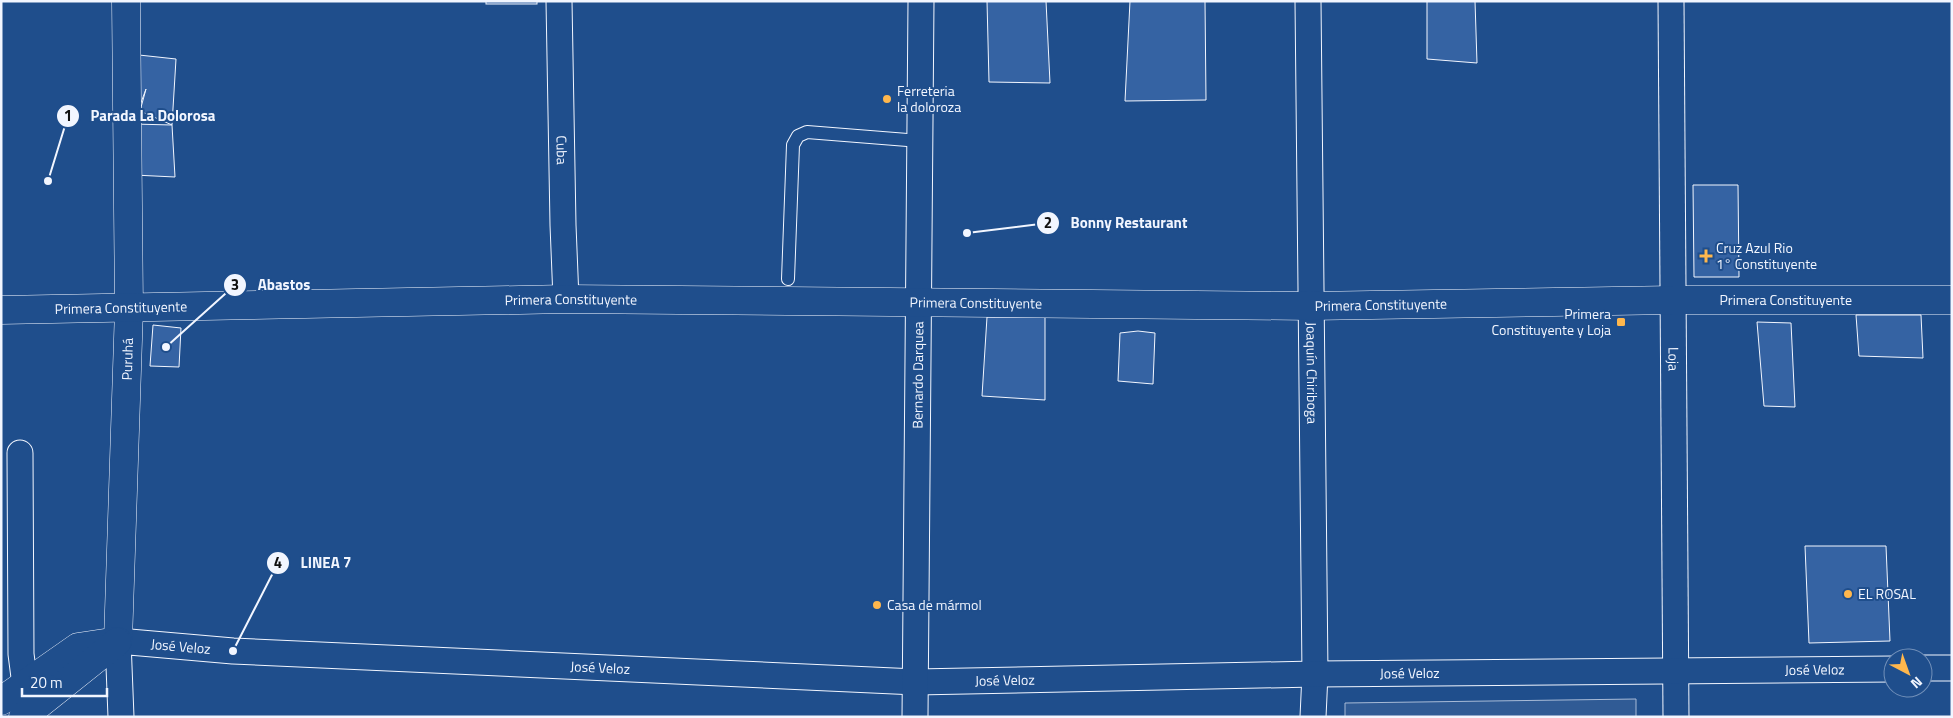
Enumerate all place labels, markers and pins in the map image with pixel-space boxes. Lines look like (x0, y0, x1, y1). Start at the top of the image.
place label: Ferreteria la doloroza (897, 80, 961, 117)
marker: Ferreteria la doloroza (881, 93, 893, 105)
callout: Parada La Dolorosa (56, 101, 226, 131)
callout: Bonny Restaurant (1036, 208, 1198, 238)
place label: Cruz Azul Rio 1° Constituyente (1716, 237, 1817, 274)
marker: Cruz Azul Rio 1° Constituyente (1700, 250, 1712, 262)
callout: Abastos (223, 270, 320, 300)
place label: Primera Constituyente y Loja (1492, 303, 1611, 340)
marker: Primera Constituyente y Loja (1615, 316, 1627, 328)
callout: LINEA 7 (266, 548, 361, 578)
place label: EL ROSAL (1858, 583, 1916, 604)
marker: EL ROSAL (1842, 588, 1854, 600)
place label: Casa de mármol (887, 594, 982, 615)
marker: Casa de mármol (871, 599, 883, 611)

